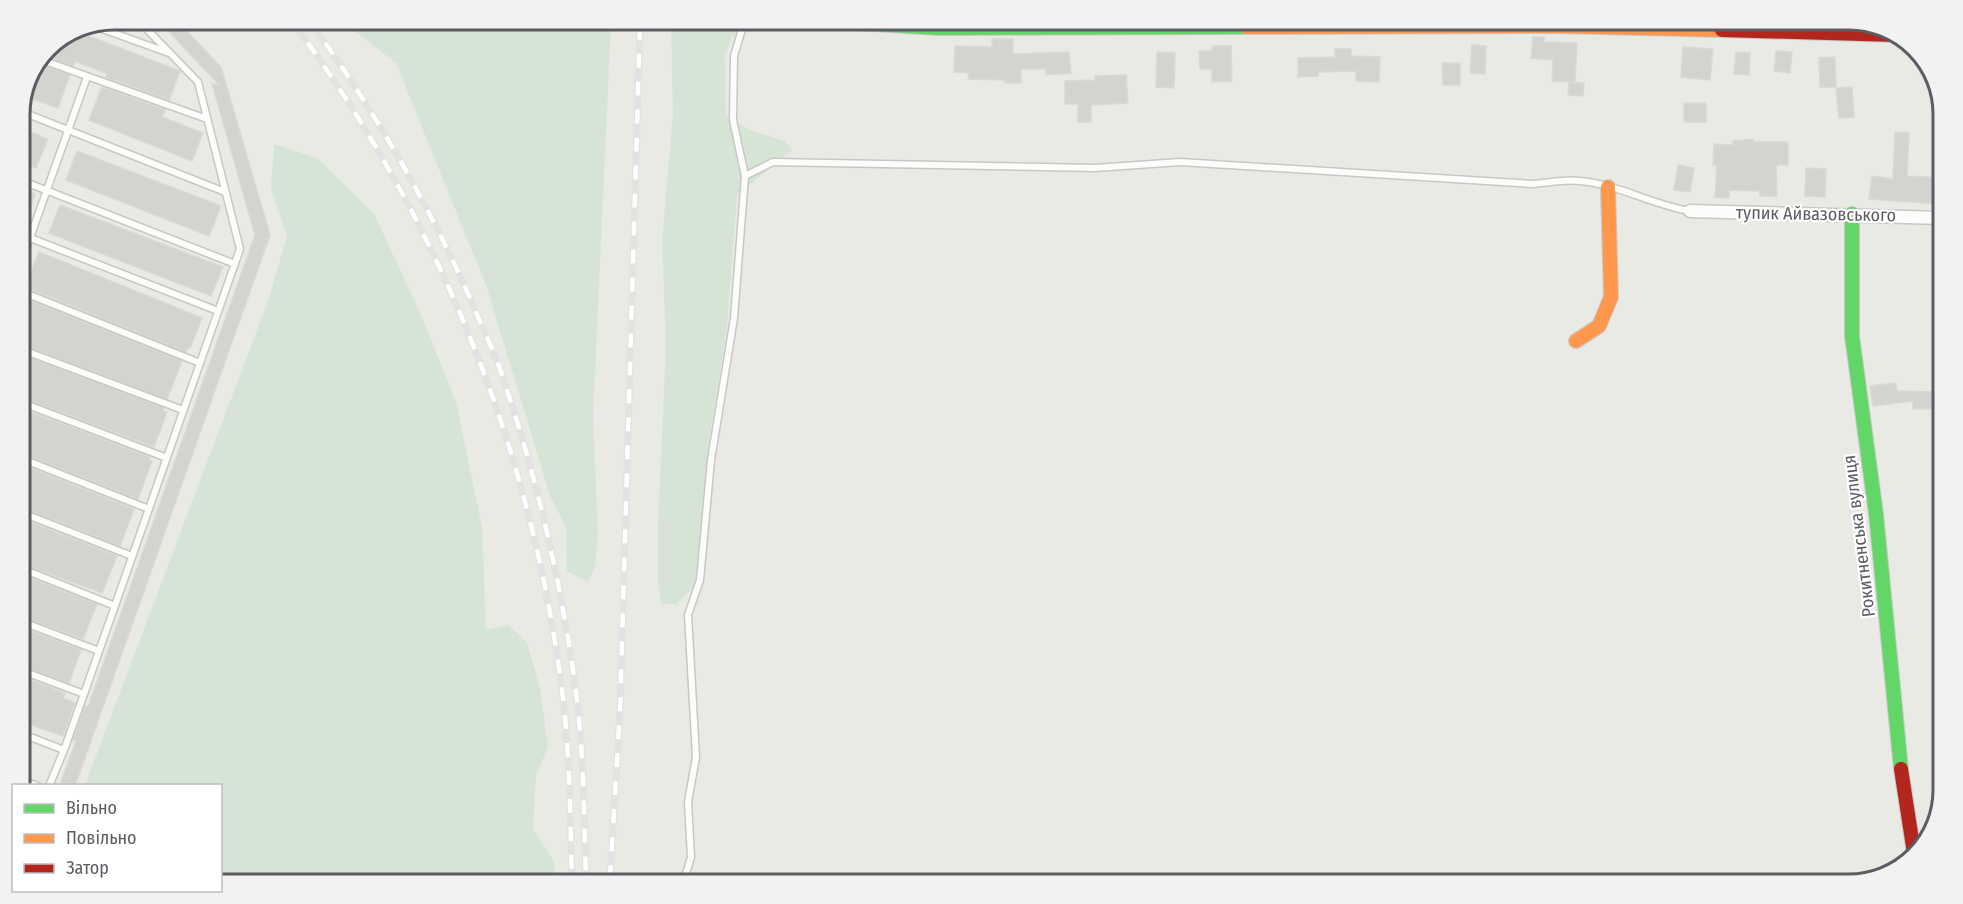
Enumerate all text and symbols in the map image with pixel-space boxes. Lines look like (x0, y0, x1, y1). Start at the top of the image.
street label: тупик Айвазовського (1736, 202, 1896, 226)
street label: Рокитненська вулиця (1838, 454, 1880, 618)
legend (12, 784, 222, 892)
text: Вільно (66, 797, 117, 819)
text: Повільно (66, 827, 137, 849)
text: Затор (66, 857, 109, 879)

